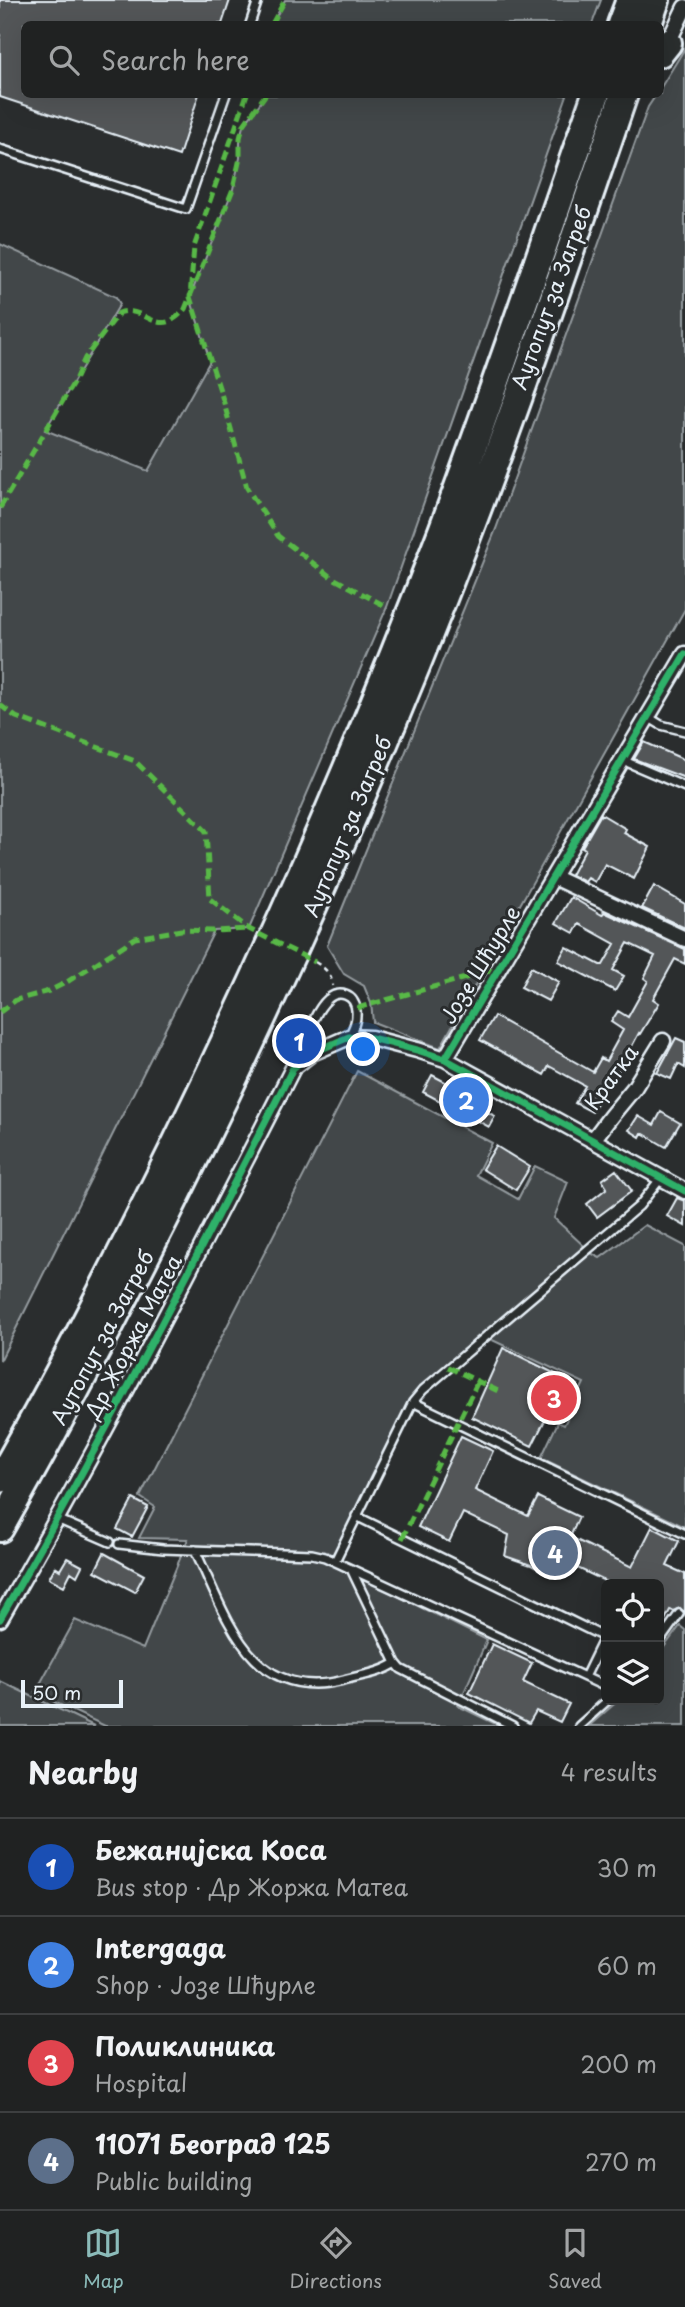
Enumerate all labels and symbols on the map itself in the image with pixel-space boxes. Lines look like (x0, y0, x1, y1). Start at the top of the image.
street label: Аутопут за Загреб (502, 200, 599, 394)
street label: Аутопут за Загреб (294, 730, 399, 922)
street label: Јозе Шћурле (431, 899, 527, 1029)
pin: 1 (276, 1015, 322, 1067)
your location (346, 1032, 380, 1066)
street label: Кратка (576, 1037, 646, 1116)
pin: 2 (443, 1074, 489, 1126)
street label: Аутопут за Загреб (42, 1243, 161, 1430)
street label: Др Жоржа Матеа (75, 1248, 189, 1425)
pin: 3 (531, 1372, 577, 1424)
pin: 4 (532, 1527, 578, 1579)
scale bar (21, 1677, 122, 1709)

